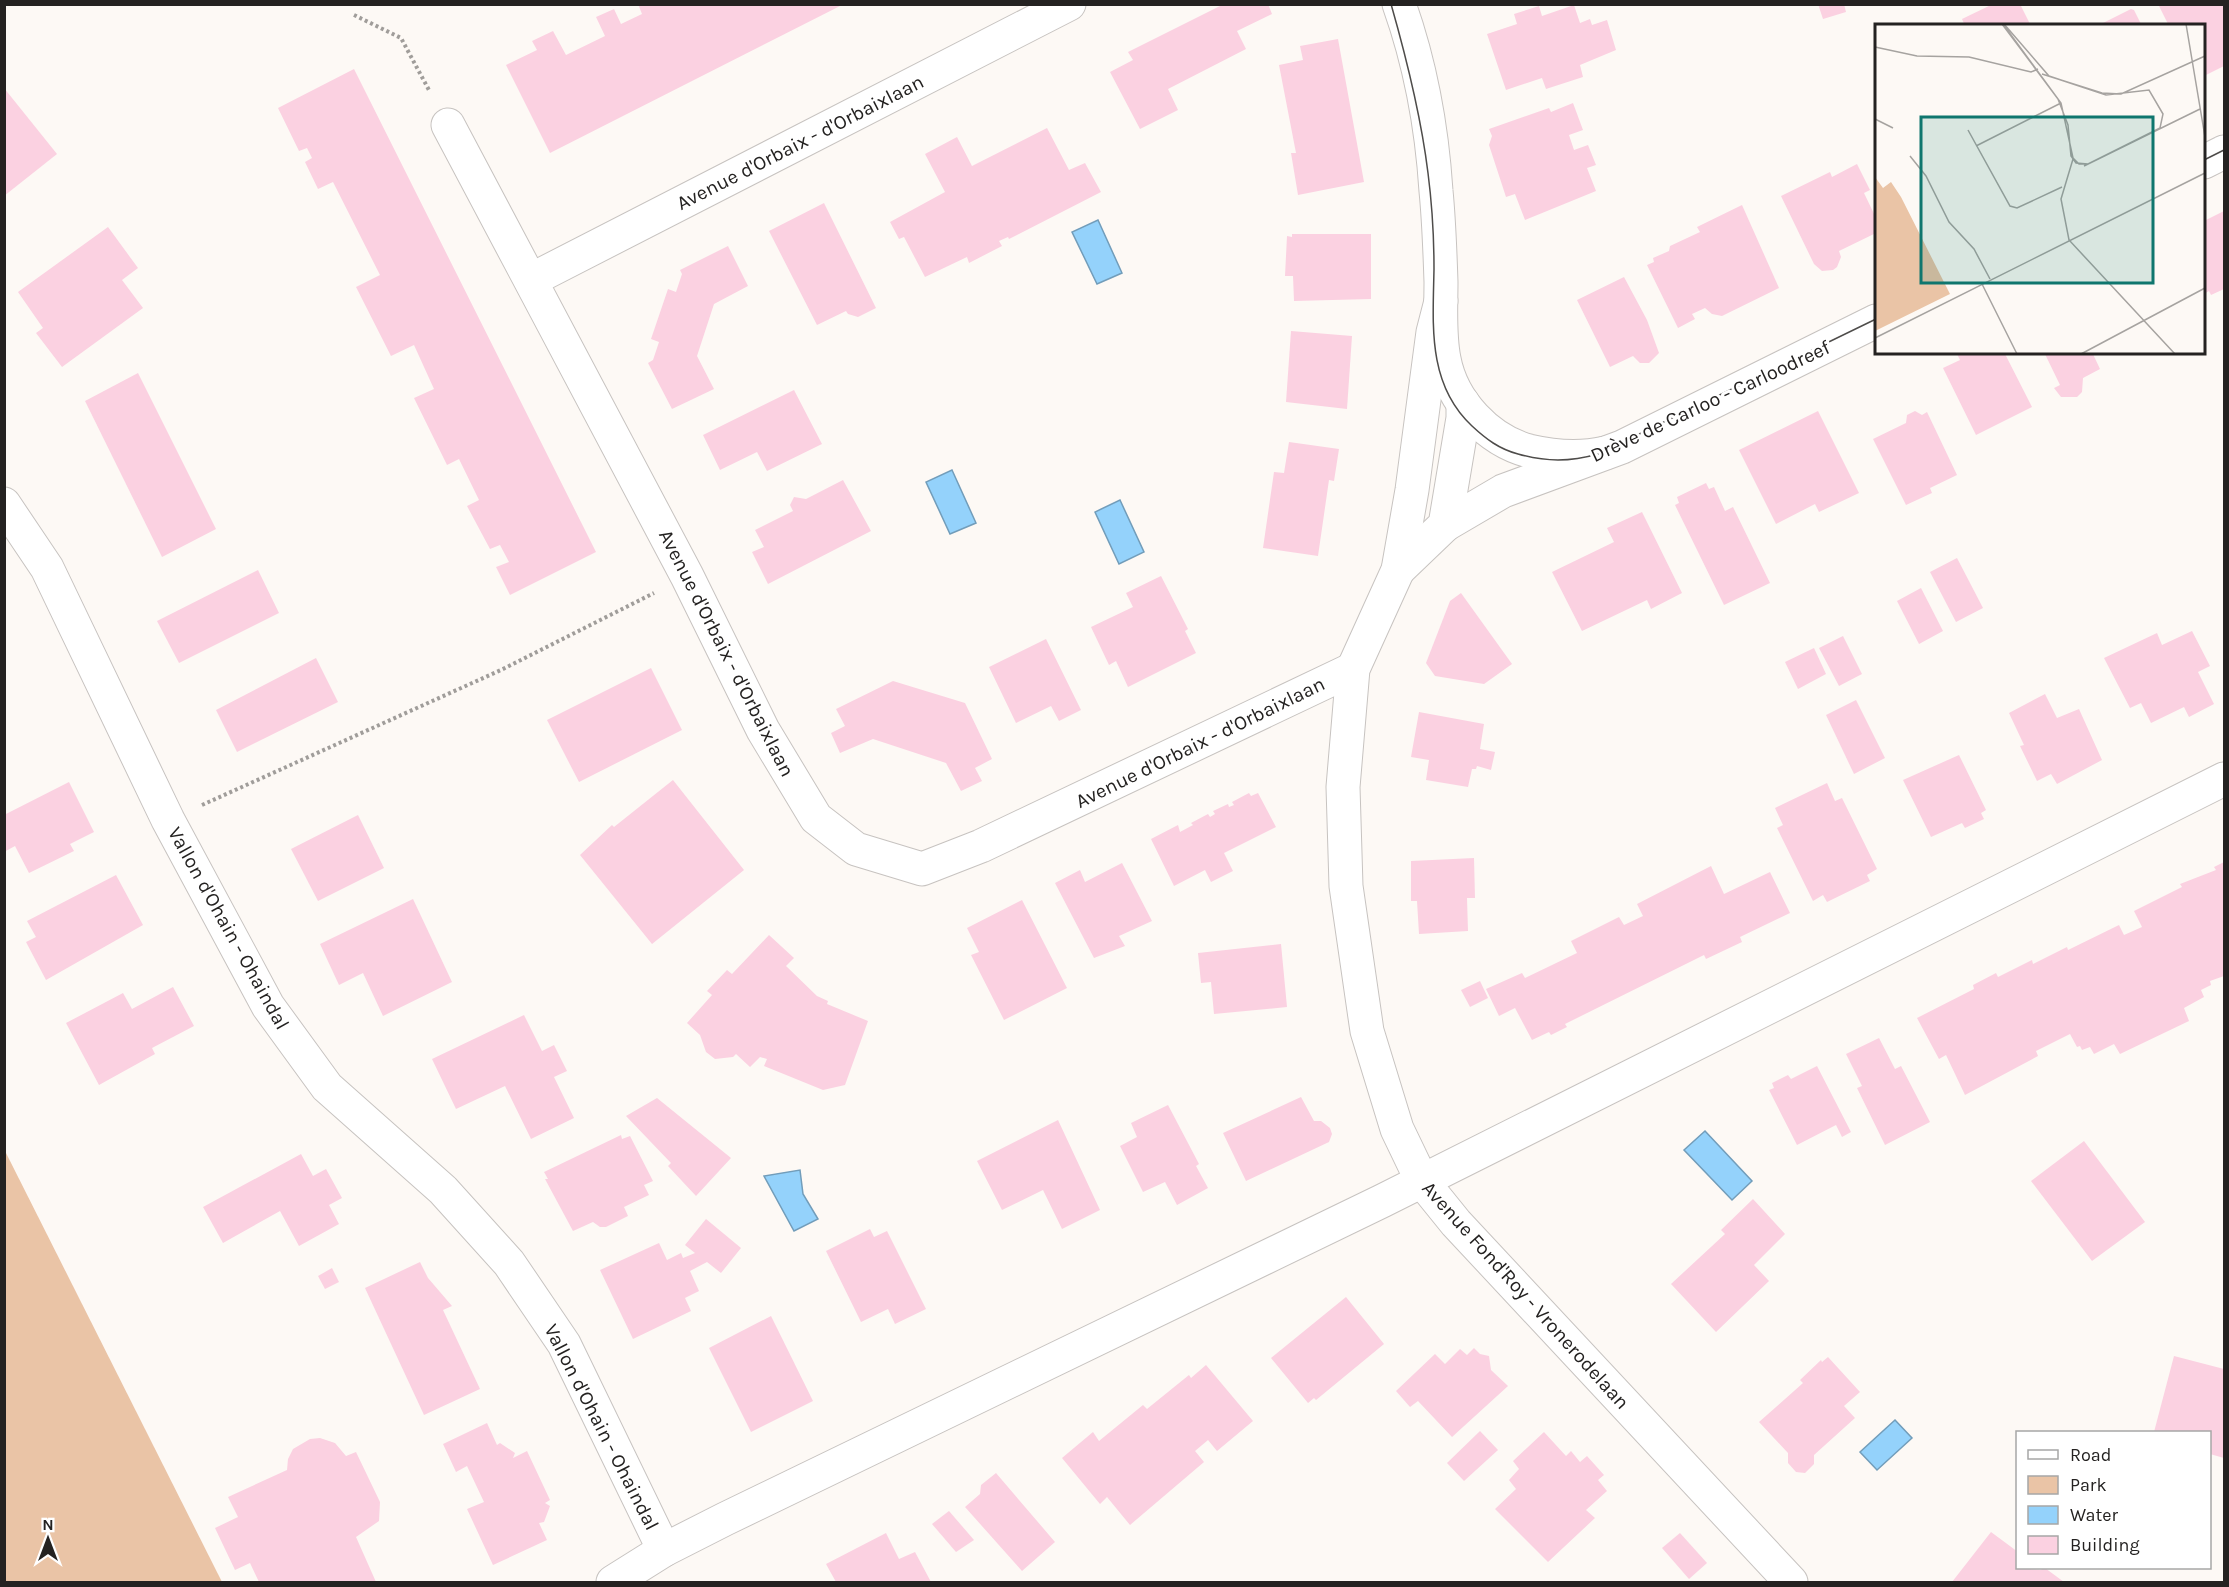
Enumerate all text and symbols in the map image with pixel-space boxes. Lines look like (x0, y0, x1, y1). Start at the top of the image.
inset map (1875, 24, 2205, 354)
street label: Avenue d'Orbaix - d'Orbaixlaan (673, 70, 928, 215)
street label: Drève de Carloo - Carloodreef (1587, 336, 1834, 467)
street label: Avenue d'Orbaix - d'Orbaixlaan (654, 526, 799, 781)
street label: Avenue d'Orbaix - d'Orbaixlaan (1072, 672, 1329, 813)
street label: Vallon d'Ohain - Ohaindal (163, 823, 294, 1034)
street label: Avenue Fond'Roy - Vronerodelaan (1417, 1177, 1634, 1414)
street label: Vallon d'Ohain - Ohaindal (540, 1320, 664, 1534)
legend (2016, 1431, 2211, 1569)
text: Road (2070, 1444, 2111, 1466)
text: Park (2070, 1474, 2107, 1496)
text: Water (2070, 1504, 2118, 1526)
north arrow (18, 1509, 78, 1569)
text: N (42, 1515, 54, 1534)
text: Building (2070, 1534, 2140, 1556)

